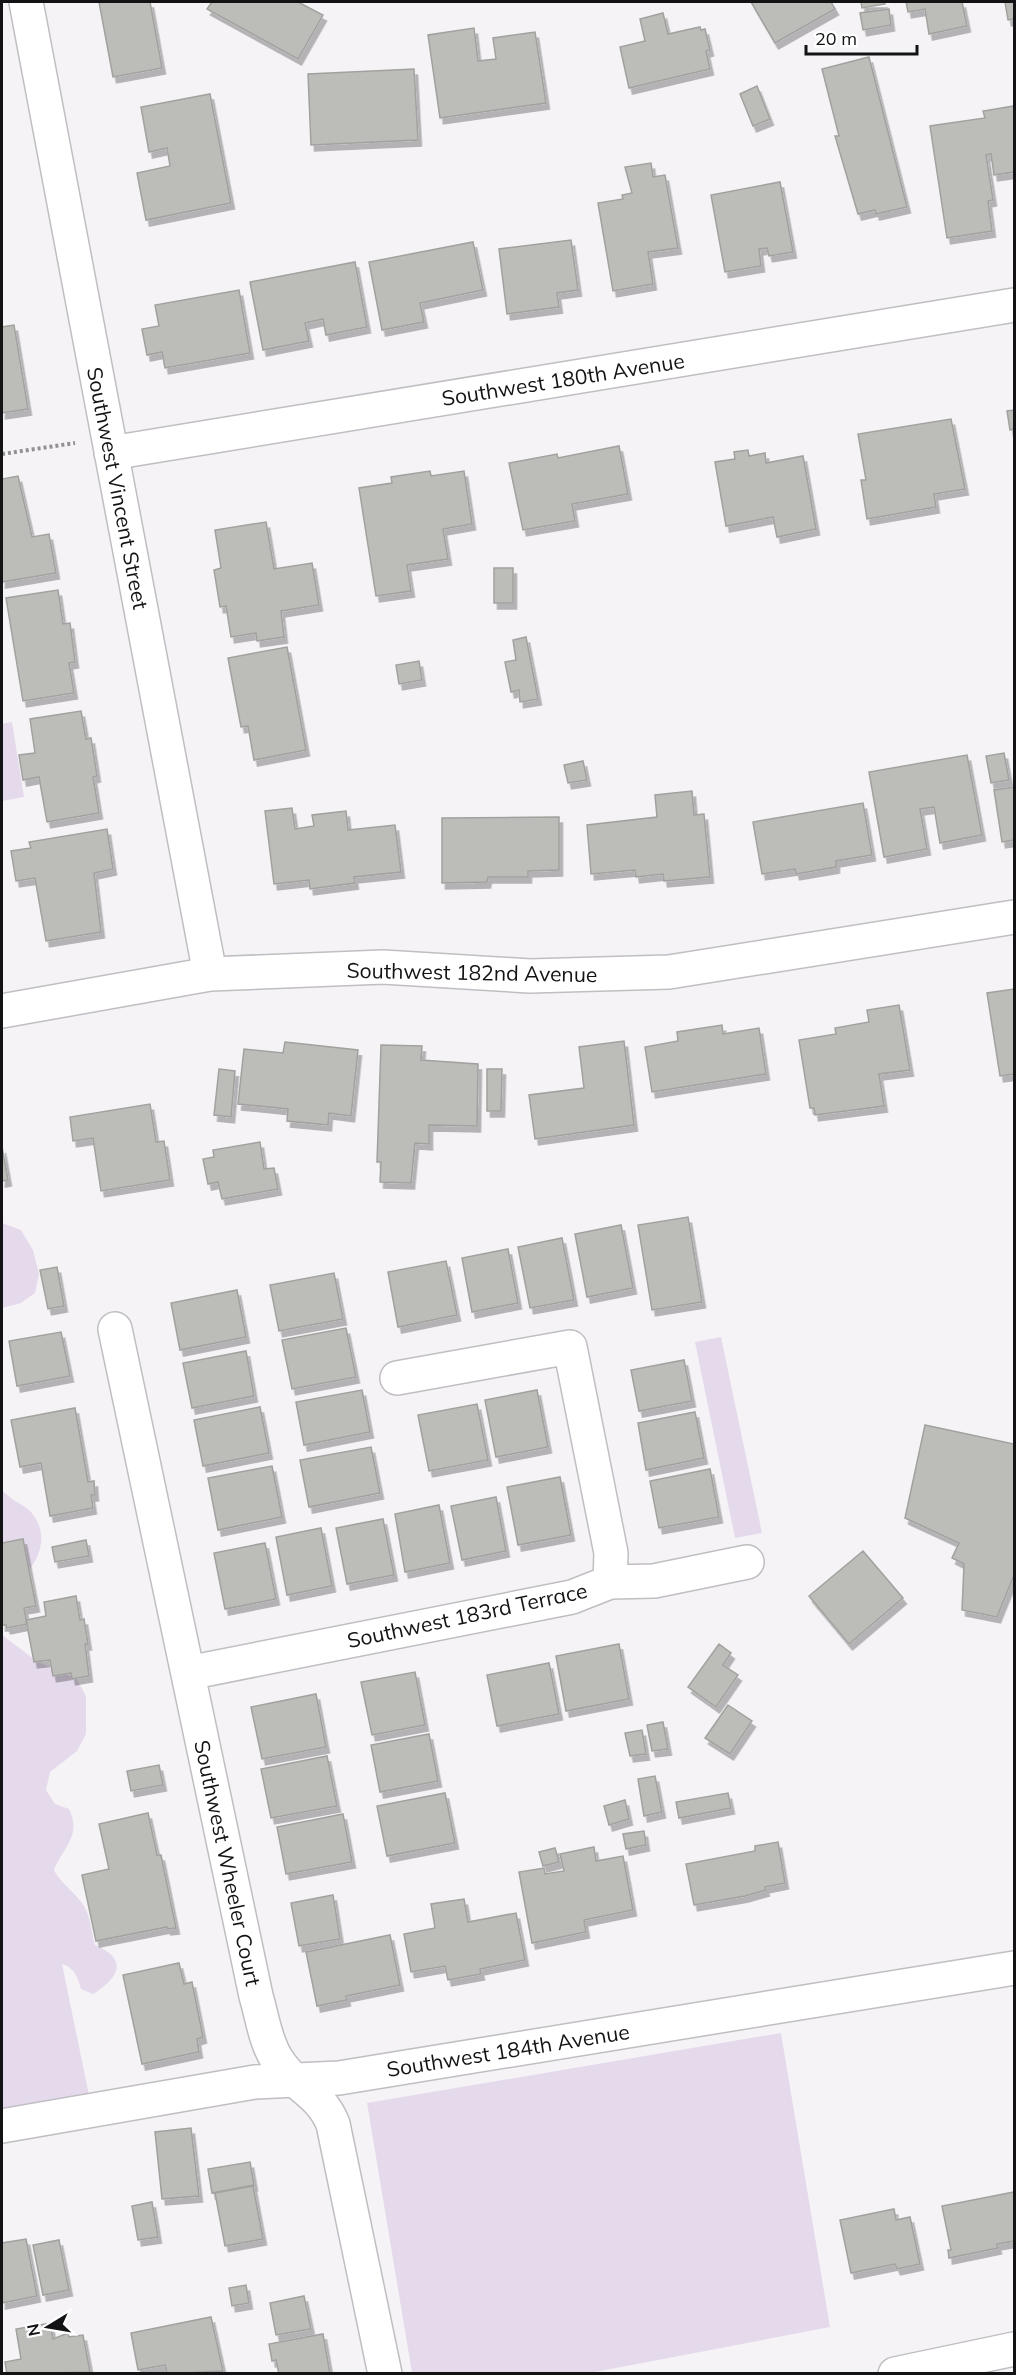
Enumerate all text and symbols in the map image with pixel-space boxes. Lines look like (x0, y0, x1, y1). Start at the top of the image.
scale bar (806, 18, 917, 56)
text: 20 m (815, 27, 857, 50)
street label: Southwest 180th Avenue (440, 347, 686, 411)
street label: Southwest Vincent Street (82, 365, 154, 611)
street label: Southwest 182nd Avenue (346, 957, 598, 987)
street label: Southwest 183rd Terrace (345, 1577, 589, 1653)
street label: Southwest Wheeler Court (189, 1738, 267, 1988)
street label: Southwest 184th Avenue (385, 2018, 631, 2082)
north arrow (18, 2297, 78, 2357)
text: N (22, 2322, 44, 2338)

